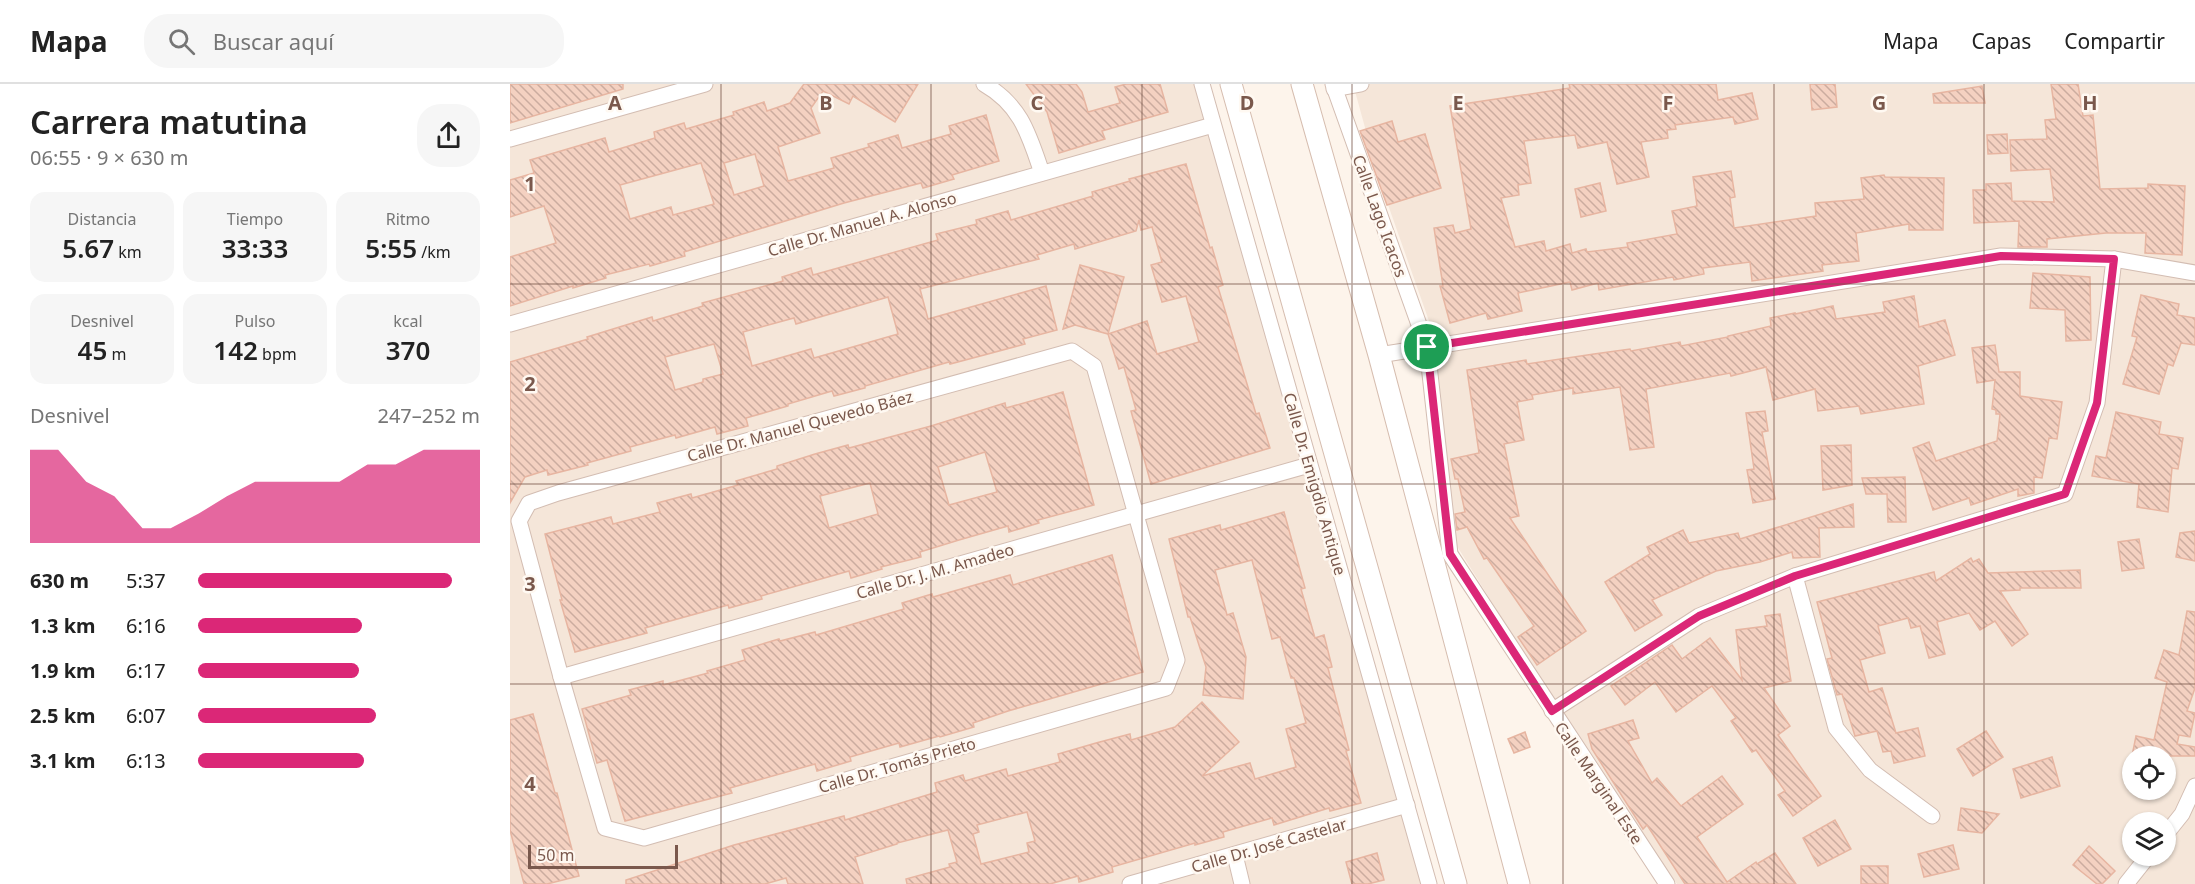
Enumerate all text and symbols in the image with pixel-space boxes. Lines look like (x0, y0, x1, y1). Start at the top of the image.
search box (144, 14, 564, 68)
text: Mapa (30, 22, 108, 60)
icon: search (165, 25, 198, 58)
text: Buscar aquí (213, 26, 334, 56)
text: Mapa (1883, 27, 1939, 55)
text: Capas (1972, 27, 2031, 55)
text: Compartir (2064, 27, 2165, 55)
text: A (608, 89, 622, 116)
text: B (819, 89, 833, 116)
text: C (1031, 89, 1044, 116)
text: D (1240, 89, 1254, 116)
text: E (1452, 89, 1464, 116)
text: F (1663, 89, 1673, 116)
text: G (1872, 89, 1886, 116)
text: H (2082, 89, 2098, 116)
text: Carrera matutina (30, 99, 308, 144)
button: share (417, 104, 480, 167)
text: 06:55 · 9 × 630 m (30, 144, 188, 171)
street label: Calle Lago Icacos (1348, 152, 1412, 280)
text: 1 (524, 170, 536, 197)
street label: Calle Dr. Manuel A. Alonso (765, 187, 959, 261)
text: Distancia (68, 208, 136, 230)
text: Tiempo (227, 208, 283, 230)
text: Ritmo (386, 208, 430, 230)
text: 5.67 (62, 230, 114, 266)
text: 33:33 (222, 230, 288, 266)
text: 5:55 (365, 230, 417, 266)
text: km (114, 241, 142, 263)
text: /km (417, 241, 451, 263)
text: Desnivel (70, 310, 134, 332)
text: Pulso (234, 310, 276, 332)
text: kcal (393, 310, 423, 332)
pin (1401, 321, 1452, 372)
icon: arrive (1410, 330, 1443, 363)
text: 45 (78, 332, 107, 368)
text: 142 (213, 332, 258, 368)
text: 370 (386, 332, 430, 368)
text: m (107, 343, 126, 365)
text: bpm (258, 343, 297, 365)
text: 2 (524, 370, 536, 397)
street label: Calle Dr. Manuel Quevedo Báez (685, 385, 915, 467)
street label: Calle Dr. Emigdio Antique (1278, 390, 1352, 578)
text: Desnivel (30, 402, 110, 429)
text: 247–252 m (377, 402, 480, 429)
street label: Calle Dr. J. M. Amadeo (854, 538, 1016, 604)
text: 630 m (30, 567, 89, 594)
text: 5:37 (126, 567, 166, 594)
text: 3 (524, 570, 536, 597)
text: 1.3 km (30, 612, 96, 639)
text: 6:16 (126, 612, 166, 639)
text: 1.9 km (30, 657, 96, 684)
text: 6:17 (126, 657, 166, 684)
text: 2.5 km (30, 702, 96, 729)
text: 6:07 (126, 702, 166, 729)
street label: Calle Marginal Este (1550, 718, 1648, 848)
street label: Calle Dr. Tomás Prieto (816, 732, 978, 798)
map controls (2122, 746, 2176, 866)
button: locate (2122, 746, 2176, 800)
text: 3.1 km (30, 747, 96, 774)
text: 6:13 (126, 747, 166, 774)
text: 4 (524, 770, 536, 797)
street label: Calle Dr. José Castelar (1189, 812, 1350, 878)
button: layers (2122, 812, 2176, 866)
scale bar (528, 842, 678, 870)
text: 50 m (537, 844, 574, 866)

